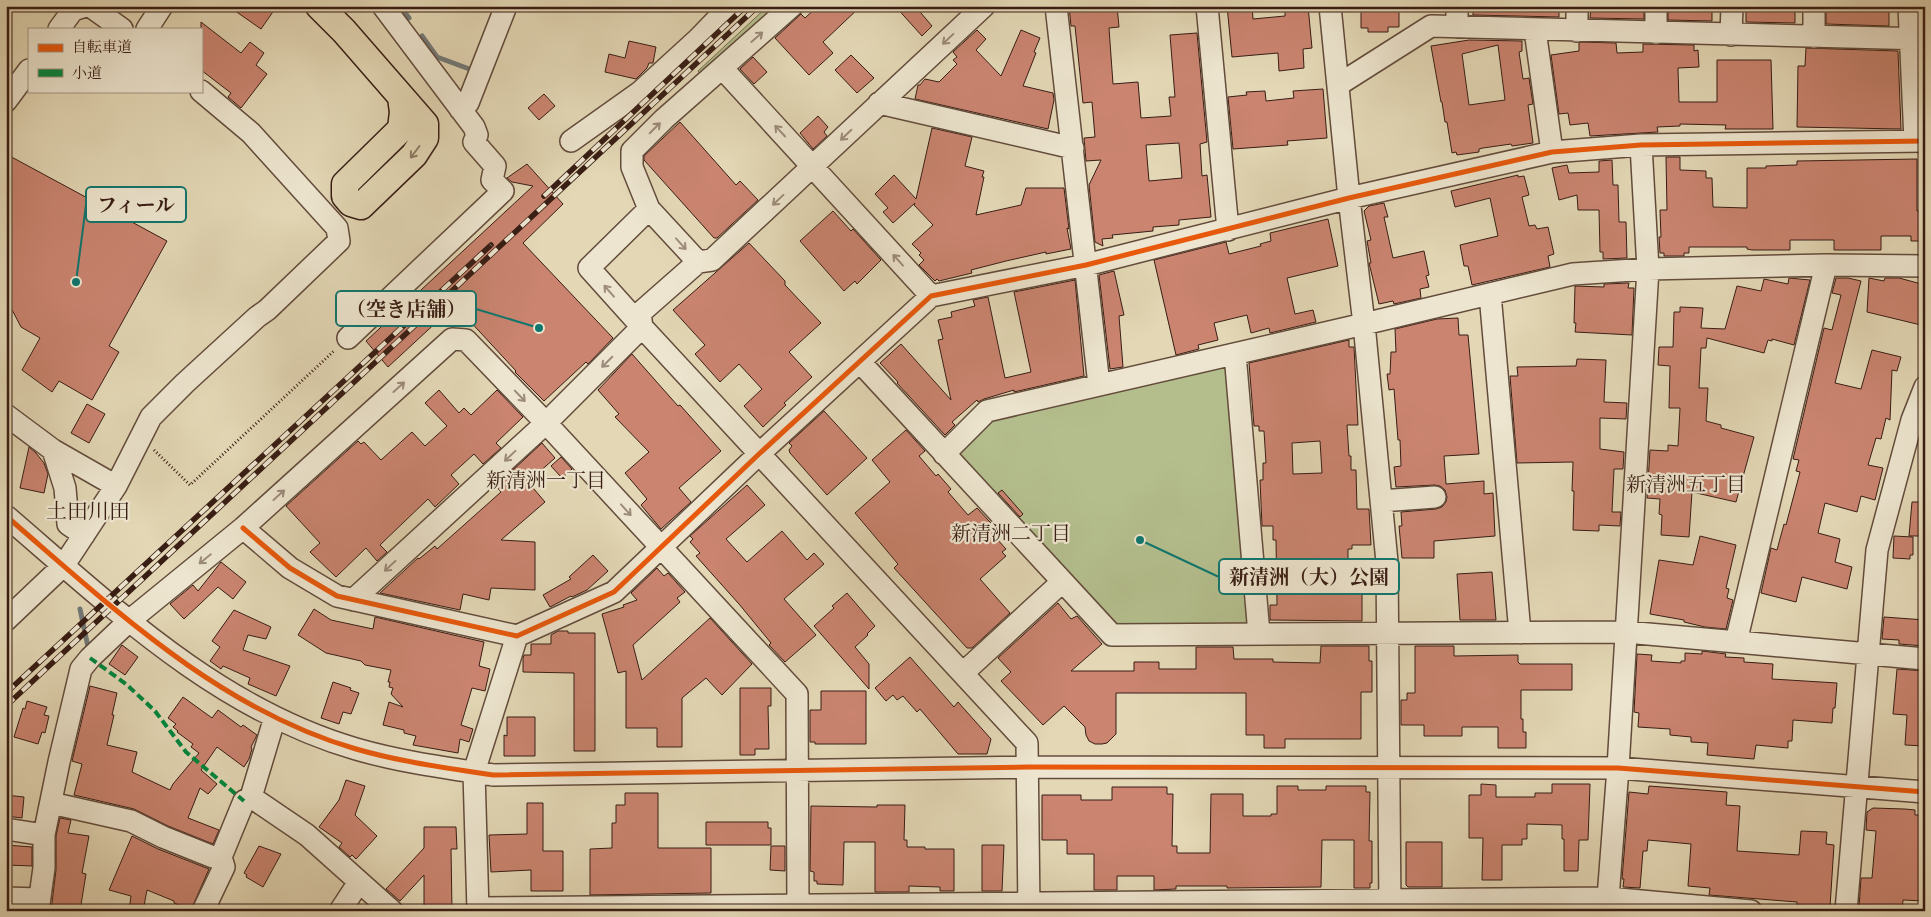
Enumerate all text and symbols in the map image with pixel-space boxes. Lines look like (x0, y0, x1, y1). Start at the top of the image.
legend (28, 28, 202, 92)
one-way arrow (750, 31, 763, 43)
one-way arrow (942, 33, 955, 45)
text: 自転車道 (72, 38, 132, 56)
text: 小道 (72, 64, 102, 82)
one-way arrow (649, 121, 661, 134)
one-way arrow (774, 124, 786, 137)
one-way arrow (840, 129, 853, 141)
one-way arrow (410, 145, 421, 158)
callout: フィール (86, 187, 186, 222)
text: フィール (97, 193, 175, 217)
one-way arrow (771, 194, 784, 206)
one-way arrow (675, 238, 687, 251)
one-way arrow (892, 253, 904, 266)
one-way arrow (603, 284, 615, 297)
callout: （空き店舗） (336, 291, 476, 326)
text: （空き店舗） (346, 297, 466, 321)
one-way arrow (602, 355, 614, 367)
one-way arrow (393, 381, 406, 392)
one-way arrow (514, 389, 526, 402)
one-way arrow (503, 450, 516, 462)
district label: 新清洲一丁目 (486, 468, 606, 492)
district label: 新清洲五丁目 (1626, 472, 1746, 496)
one-way arrow (272, 490, 285, 501)
district label: 土田川田 (46, 498, 130, 524)
one-way arrow (620, 504, 632, 517)
district label: 新清洲二丁目 (951, 521, 1071, 545)
one-way arrow (199, 554, 212, 565)
callout: 新清洲（大）公園 (1219, 559, 1399, 594)
one-way arrow (384, 560, 397, 572)
text: 新清洲（大）公園 (1229, 565, 1389, 589)

